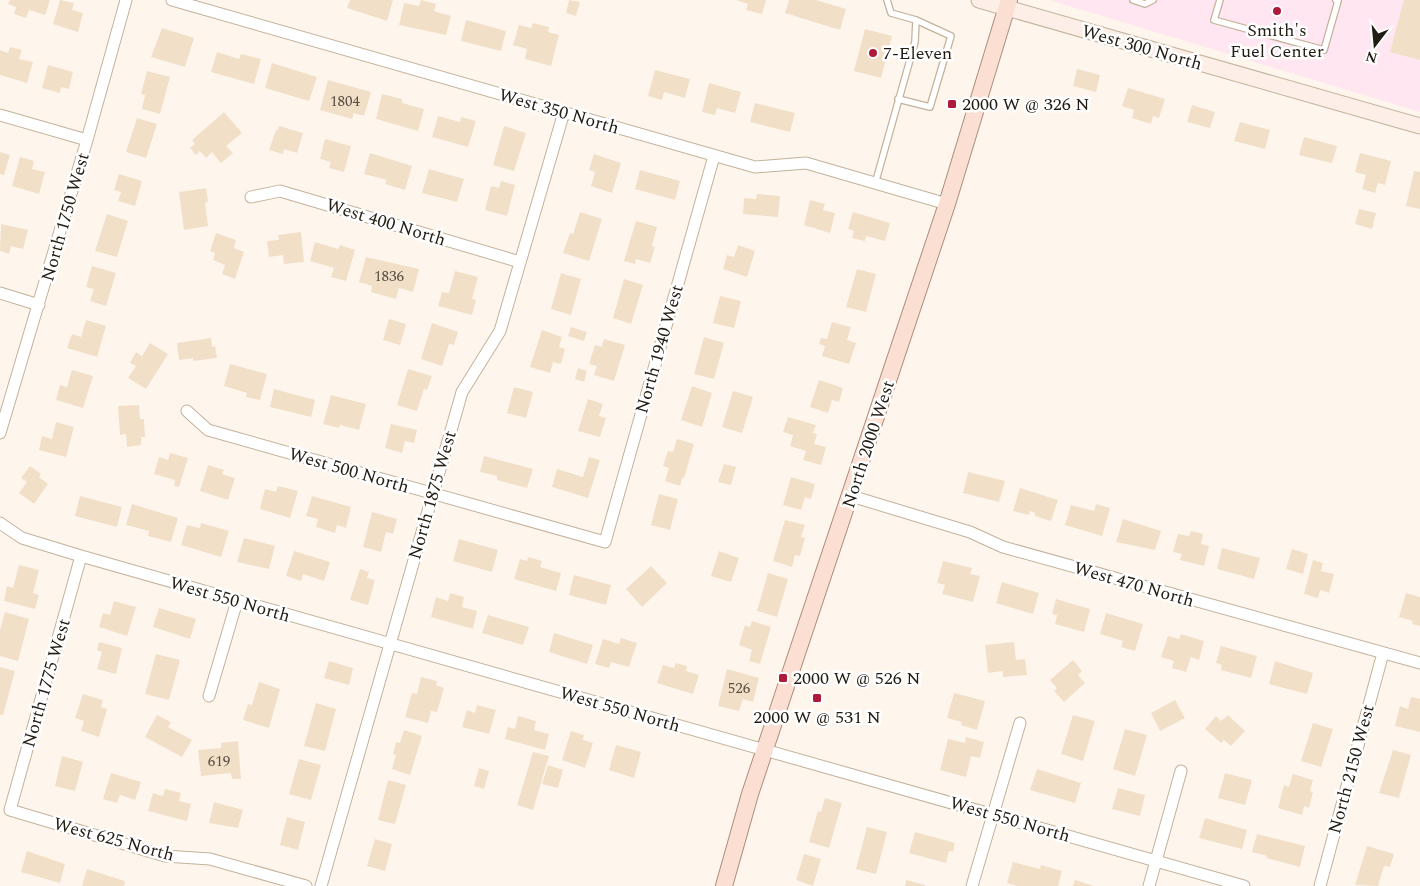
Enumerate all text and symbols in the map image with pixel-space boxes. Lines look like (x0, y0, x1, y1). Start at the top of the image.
marker: Smith's Fuel Center (1271, 5, 1283, 17)
street label: West 300 North (1079, 17, 1205, 78)
place label: Smith's Fuel Center (1230, 17, 1324, 65)
north arrow (1350, 20, 1400, 70)
place label: 7-Eleven (883, 40, 952, 67)
text: N (1363, 45, 1380, 69)
marker: 7-Eleven (867, 47, 879, 59)
street label: West 350 North (496, 81, 622, 142)
house number: 1804 (330, 90, 360, 113)
place label: 2000 W @ 326 N (962, 91, 1090, 118)
marker: 2000 W @ 326 N (946, 98, 958, 110)
street label: North 1750 West (34, 149, 97, 285)
street label: West 400 North (323, 191, 449, 254)
house number: 1836 (374, 265, 404, 288)
street label: North 1940 West (628, 281, 691, 417)
street label: North 2000 West (835, 377, 902, 512)
street label: North 1875 West (401, 427, 464, 563)
street label: West 500 North (286, 440, 412, 501)
street label: West 470 North (1071, 554, 1197, 615)
street label: West 550 North (167, 569, 293, 630)
street label: North 1775 West (15, 615, 78, 751)
place label: 2000 W @ 526 N (793, 665, 921, 692)
marker: 2000 W @ 526 N (777, 672, 789, 684)
house number: 526 (728, 677, 751, 700)
street label: West 550 North (557, 679, 683, 740)
marker: 2000 W @ 531 N (811, 692, 823, 704)
street label: North 2150 West (1321, 701, 1382, 837)
place label: 2000 W @ 531 N (753, 704, 881, 731)
house number: 619 (208, 750, 230, 773)
street label: West 550 North (947, 789, 1073, 850)
street label: West 625 North (50, 810, 177, 869)

